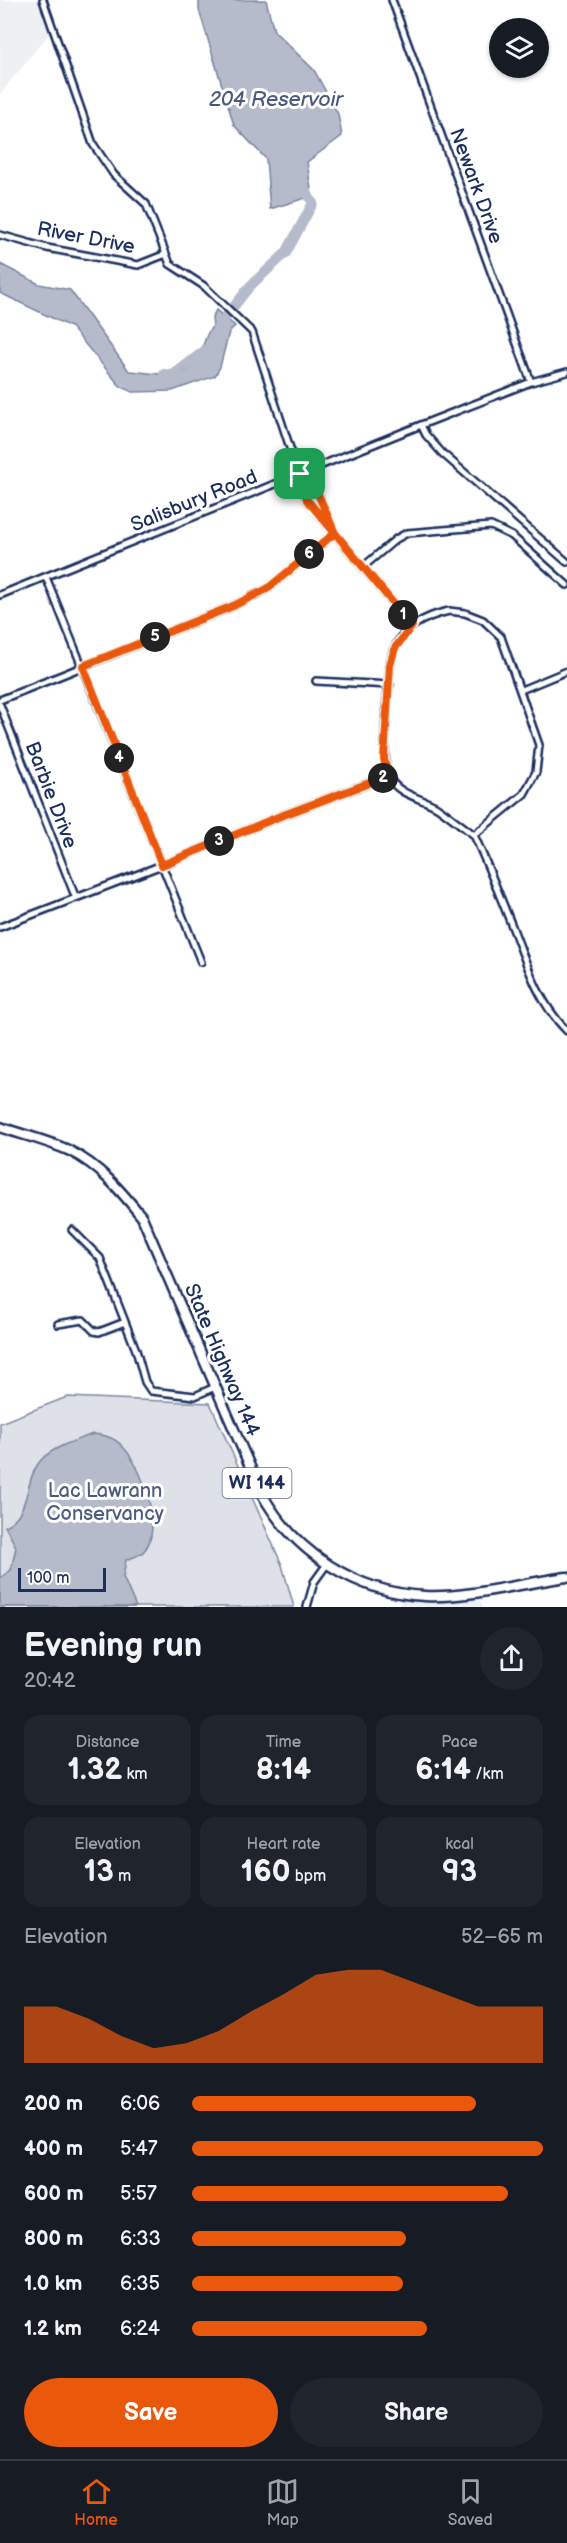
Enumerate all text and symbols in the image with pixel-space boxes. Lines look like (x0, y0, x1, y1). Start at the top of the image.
map controls (489, 18, 549, 78)
button: layers (489, 18, 549, 78)
water label: 204 Reservoir (209, 87, 344, 112)
street label: Newark Drive (444, 125, 508, 247)
street label: River Drive (35, 217, 137, 259)
pin (274, 448, 325, 499)
icon: arrive (283, 457, 316, 490)
street label: Salisbury Road (127, 465, 261, 537)
pin: 6 (294, 539, 324, 569)
text: 6 (304, 544, 314, 563)
pin: 1 (388, 600, 418, 630)
text: 1 (400, 605, 406, 624)
pin: 5 (140, 622, 170, 652)
text: 5 (150, 627, 160, 646)
street label: Barbie Drive (20, 738, 82, 852)
pin: 4 (104, 743, 134, 773)
text: 4 (114, 748, 124, 767)
pin: 2 (368, 763, 398, 793)
text: 2 (378, 768, 388, 787)
pin: 3 (204, 826, 234, 856)
text: 3 (214, 831, 224, 850)
street label: State Highway 144 (179, 1280, 265, 1440)
road number: WI 144 (222, 1468, 292, 1498)
park label: Lac Lawrann Conservancy (46, 1479, 164, 1526)
scale bar (18, 1565, 106, 1592)
text: 100 m (27, 1569, 70, 1588)
text: Evening run (24, 1626, 202, 1666)
button: share (480, 1627, 543, 1690)
text: 20:42 (24, 1669, 76, 1693)
text: Distance (76, 1733, 139, 1752)
text: Time (266, 1733, 301, 1752)
text: Pace (441, 1733, 478, 1752)
text: 1.32 (67, 1752, 122, 1788)
text: 8:14 (256, 1752, 311, 1788)
text: 6:14 (415, 1752, 471, 1788)
text: km (122, 1765, 148, 1784)
text: /km (471, 1765, 504, 1784)
text: Elevation (74, 1835, 141, 1854)
text: Heart rate (247, 1835, 320, 1854)
text: kcal (445, 1835, 474, 1854)
text: 13 (84, 1854, 114, 1890)
text: 160 (241, 1854, 290, 1890)
text: 93 (442, 1854, 477, 1890)
text: m (114, 1867, 131, 1886)
text: bpm (290, 1867, 326, 1886)
text: Elevation (24, 1925, 107, 1949)
text: 52–65 m (461, 1925, 543, 1949)
text: 200 m (24, 2092, 83, 2116)
text: 6:06 (120, 2092, 160, 2116)
text: 400 m (24, 2137, 83, 2161)
text: 5:47 (120, 2137, 158, 2161)
text: 600 m (24, 2182, 84, 2206)
text: 5:57 (120, 2182, 157, 2206)
text: 800 m (24, 2227, 83, 2251)
text: 6:33 (120, 2227, 161, 2251)
text: 1.0 km (24, 2272, 82, 2296)
text: 6:35 (120, 2272, 160, 2296)
text: 1.2 km (24, 2317, 82, 2341)
text: 6:24 (120, 2317, 160, 2341)
button: Save (24, 2378, 278, 2447)
button: Share (290, 2378, 543, 2447)
tab: Home (74, 2475, 118, 2530)
tab: Map (266, 2475, 299, 2530)
tab: Saved (448, 2475, 493, 2530)

